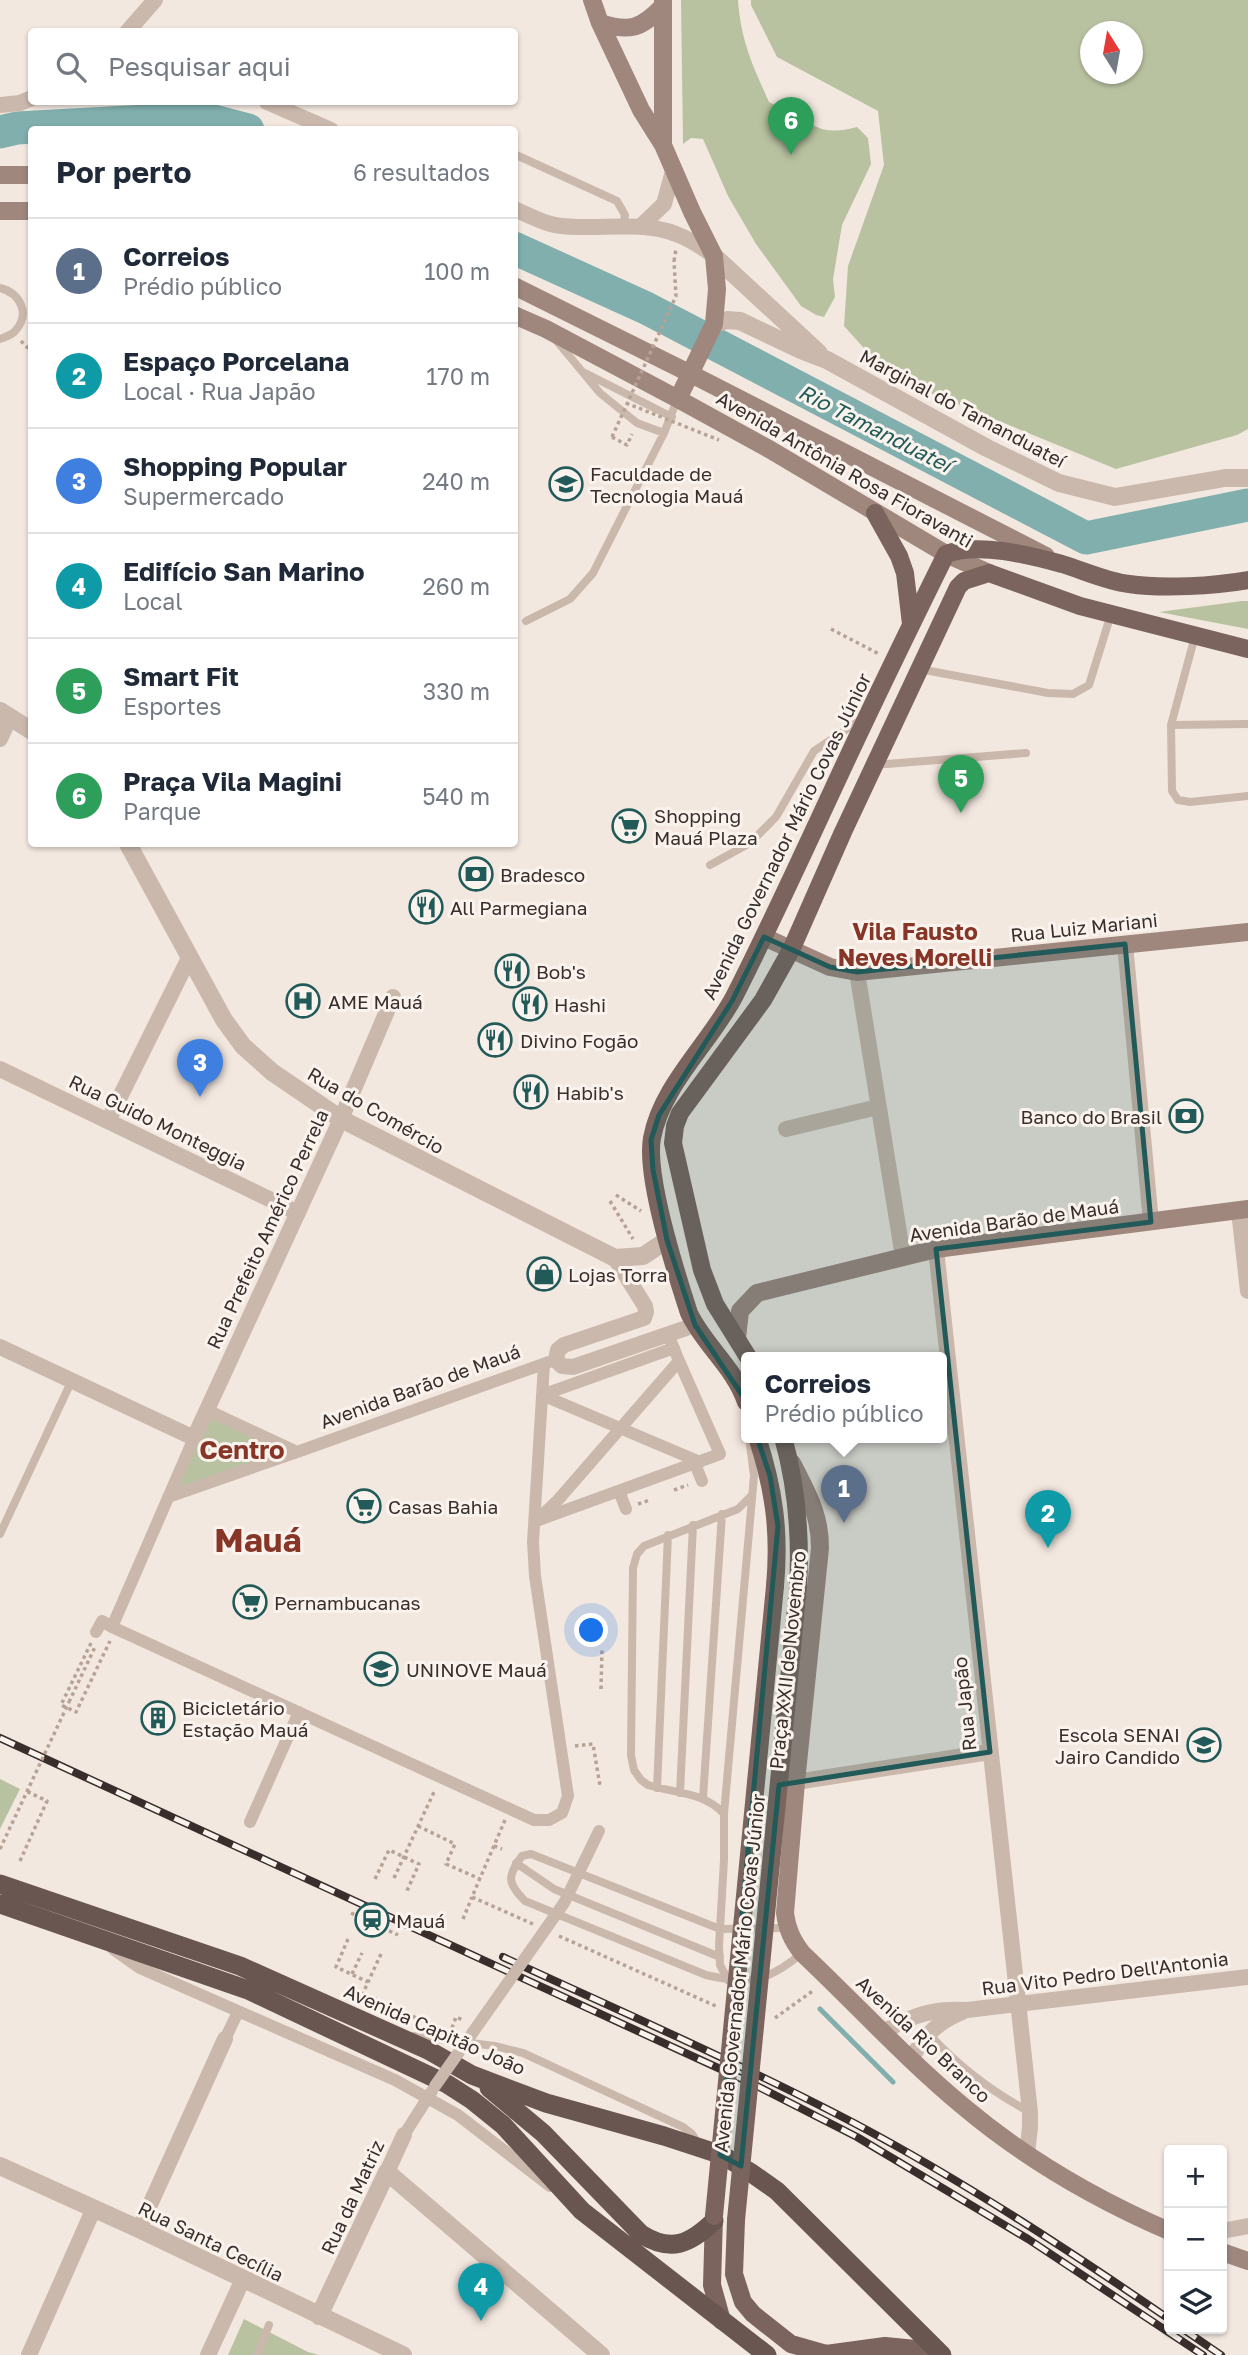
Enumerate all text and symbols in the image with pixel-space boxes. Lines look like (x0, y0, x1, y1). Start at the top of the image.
north arrow (1080, 21, 1143, 84)
search box (28, 28, 518, 105)
icon: search (52, 48, 90, 86)
text: Pesquisar aqui (108, 51, 291, 82)
pin: 6 (768, 97, 814, 155)
text: Por perto (56, 154, 191, 190)
text: 6 resultados (353, 158, 490, 186)
text: Correios (123, 241, 230, 272)
text: 1 (73, 257, 85, 285)
text: 100 m (424, 257, 490, 285)
text: Prédio público (123, 272, 282, 300)
street label: Marginal do Tamanduateí (856, 344, 1071, 473)
text: Espaço Porcelana (123, 346, 349, 377)
text: 2 (72, 362, 86, 390)
text: 170 m (426, 362, 490, 390)
text: Local · Rua Japão (123, 377, 316, 405)
water label: Rio Tamanduateí (794, 378, 960, 480)
street label: Avenida Antônia Rosa Fioravanti (713, 386, 977, 552)
text: Shopping Popular (123, 451, 347, 482)
place label: Faculdade de Tecnologia Mauá (590, 462, 743, 507)
school or university icon: Faculdade de Tecnologia Mauá (547, 465, 585, 503)
text: 3 (72, 467, 86, 495)
text: 240 m (422, 467, 490, 495)
text: Supermercado (123, 482, 284, 510)
text: Edifício San Marino (123, 556, 365, 587)
text: 4 (72, 572, 86, 600)
text: 260 m (422, 572, 490, 600)
text: Local (123, 587, 183, 615)
text: Smart Fit (123, 661, 239, 692)
street label: Avenida Governador Mário Covas Júnior (697, 668, 876, 1003)
text: 5 (72, 677, 86, 705)
text: 330 m (423, 677, 490, 705)
text: Esportes (123, 692, 221, 720)
pin: 5 (938, 755, 984, 813)
text: Praça Vila Magini (123, 766, 342, 797)
text: 6 (72, 782, 86, 810)
text: 540 m (422, 782, 490, 810)
text: Parque (123, 797, 201, 825)
place label: Shopping Mauá Plaza (654, 804, 758, 849)
supermarket icon: Shopping Mauá Plaza (610, 807, 648, 845)
bank icon: Bradesco (457, 855, 495, 893)
place label: Bradesco (500, 863, 585, 886)
restaurant icon: All Parmegiana (407, 888, 445, 926)
place label: All Parmegiana (450, 896, 587, 919)
street label: Rua Luiz Mariani (1009, 908, 1159, 946)
district label: Vila Fausto Neves Morelli (838, 917, 992, 971)
restaurant icon: Bob's (493, 952, 531, 990)
place label: Bob's (536, 960, 586, 983)
hospital icon: AME Mauá (284, 982, 322, 1020)
restaurant icon: Hashi (511, 985, 549, 1023)
place label: AME Mauá (328, 990, 423, 1013)
place label: Hashi (554, 993, 606, 1016)
restaurant icon: Divino Fogão (476, 1021, 514, 1059)
place label: Divino Fogão (520, 1029, 638, 1052)
pin: 3 (177, 1039, 223, 1097)
street label: Rua do Comércio (304, 1062, 448, 1158)
street label: Rua Guido Monteggia (66, 1069, 250, 1175)
restaurant icon: Habib's (512, 1073, 550, 1111)
place label: Habib's (556, 1081, 624, 1104)
bank icon: Banco do Brasil (1167, 1097, 1205, 1135)
street label: Rua Prefeito Américo Perrela (201, 1105, 333, 1353)
place label: Banco do Brasil (1021, 1105, 1162, 1128)
street label: Avenida Barão de Mauá (908, 1194, 1120, 1246)
shop icon: Lojas Torra (525, 1255, 563, 1293)
place label: Lojas Torra (568, 1263, 668, 1286)
street label: Avenida Barão de Mauá (317, 1339, 523, 1433)
popup (741, 1352, 947, 1443)
text: Correios (764, 1368, 871, 1399)
text: Prédio público (764, 1399, 924, 1427)
district label: Centro (199, 1434, 285, 1465)
pin: 1 (821, 1465, 867, 1523)
supermarket icon: Casas Bahia (345, 1487, 383, 1525)
pin: 2 (1025, 1490, 1071, 1548)
place label: Casas Bahia (388, 1495, 498, 1518)
district label: Mauá (214, 1520, 302, 1559)
street label: Praça XXII de Novembro (764, 1550, 810, 1770)
supermarket icon: Pernambucanas (231, 1583, 269, 1621)
place label: Pernambucanas (274, 1591, 421, 1614)
your location (574, 1613, 608, 1647)
school or university icon: UNINOVE Mauá (362, 1650, 400, 1688)
street label: Rua Japão (948, 1656, 980, 1752)
place label: UNINOVE Mauá (406, 1658, 547, 1681)
place label: Bicicletário Estação Mauá (182, 1696, 309, 1741)
building icon: Bicicletário Estação Mauá (139, 1699, 177, 1737)
place label: Escola SENAI Jairo Candido (1055, 1723, 1180, 1768)
school or university icon: Escola SENAI Jairo Candido (1185, 1726, 1223, 1764)
street label: Avenida Governador Mário Covas Júnior (709, 1792, 769, 2153)
station icon: Mauá (353, 1901, 391, 1939)
place label: Mauá (396, 1909, 445, 1932)
street label: Rua Vito Pedro Dell'Antonia (980, 1946, 1230, 2000)
street label: Avenida Rio Branco (852, 1971, 996, 2107)
street label: Avenida Capitão João (341, 1979, 529, 2079)
street label: Rua da Matriz (316, 2136, 388, 2258)
map controls (1164, 2145, 1227, 2334)
button: + (1164, 2145, 1227, 2208)
street label: Rua Santa Cecília (135, 2196, 287, 2286)
button: − (1164, 2208, 1227, 2271)
pin: 4 (458, 2263, 504, 2321)
button: layers (1164, 2271, 1227, 2334)

